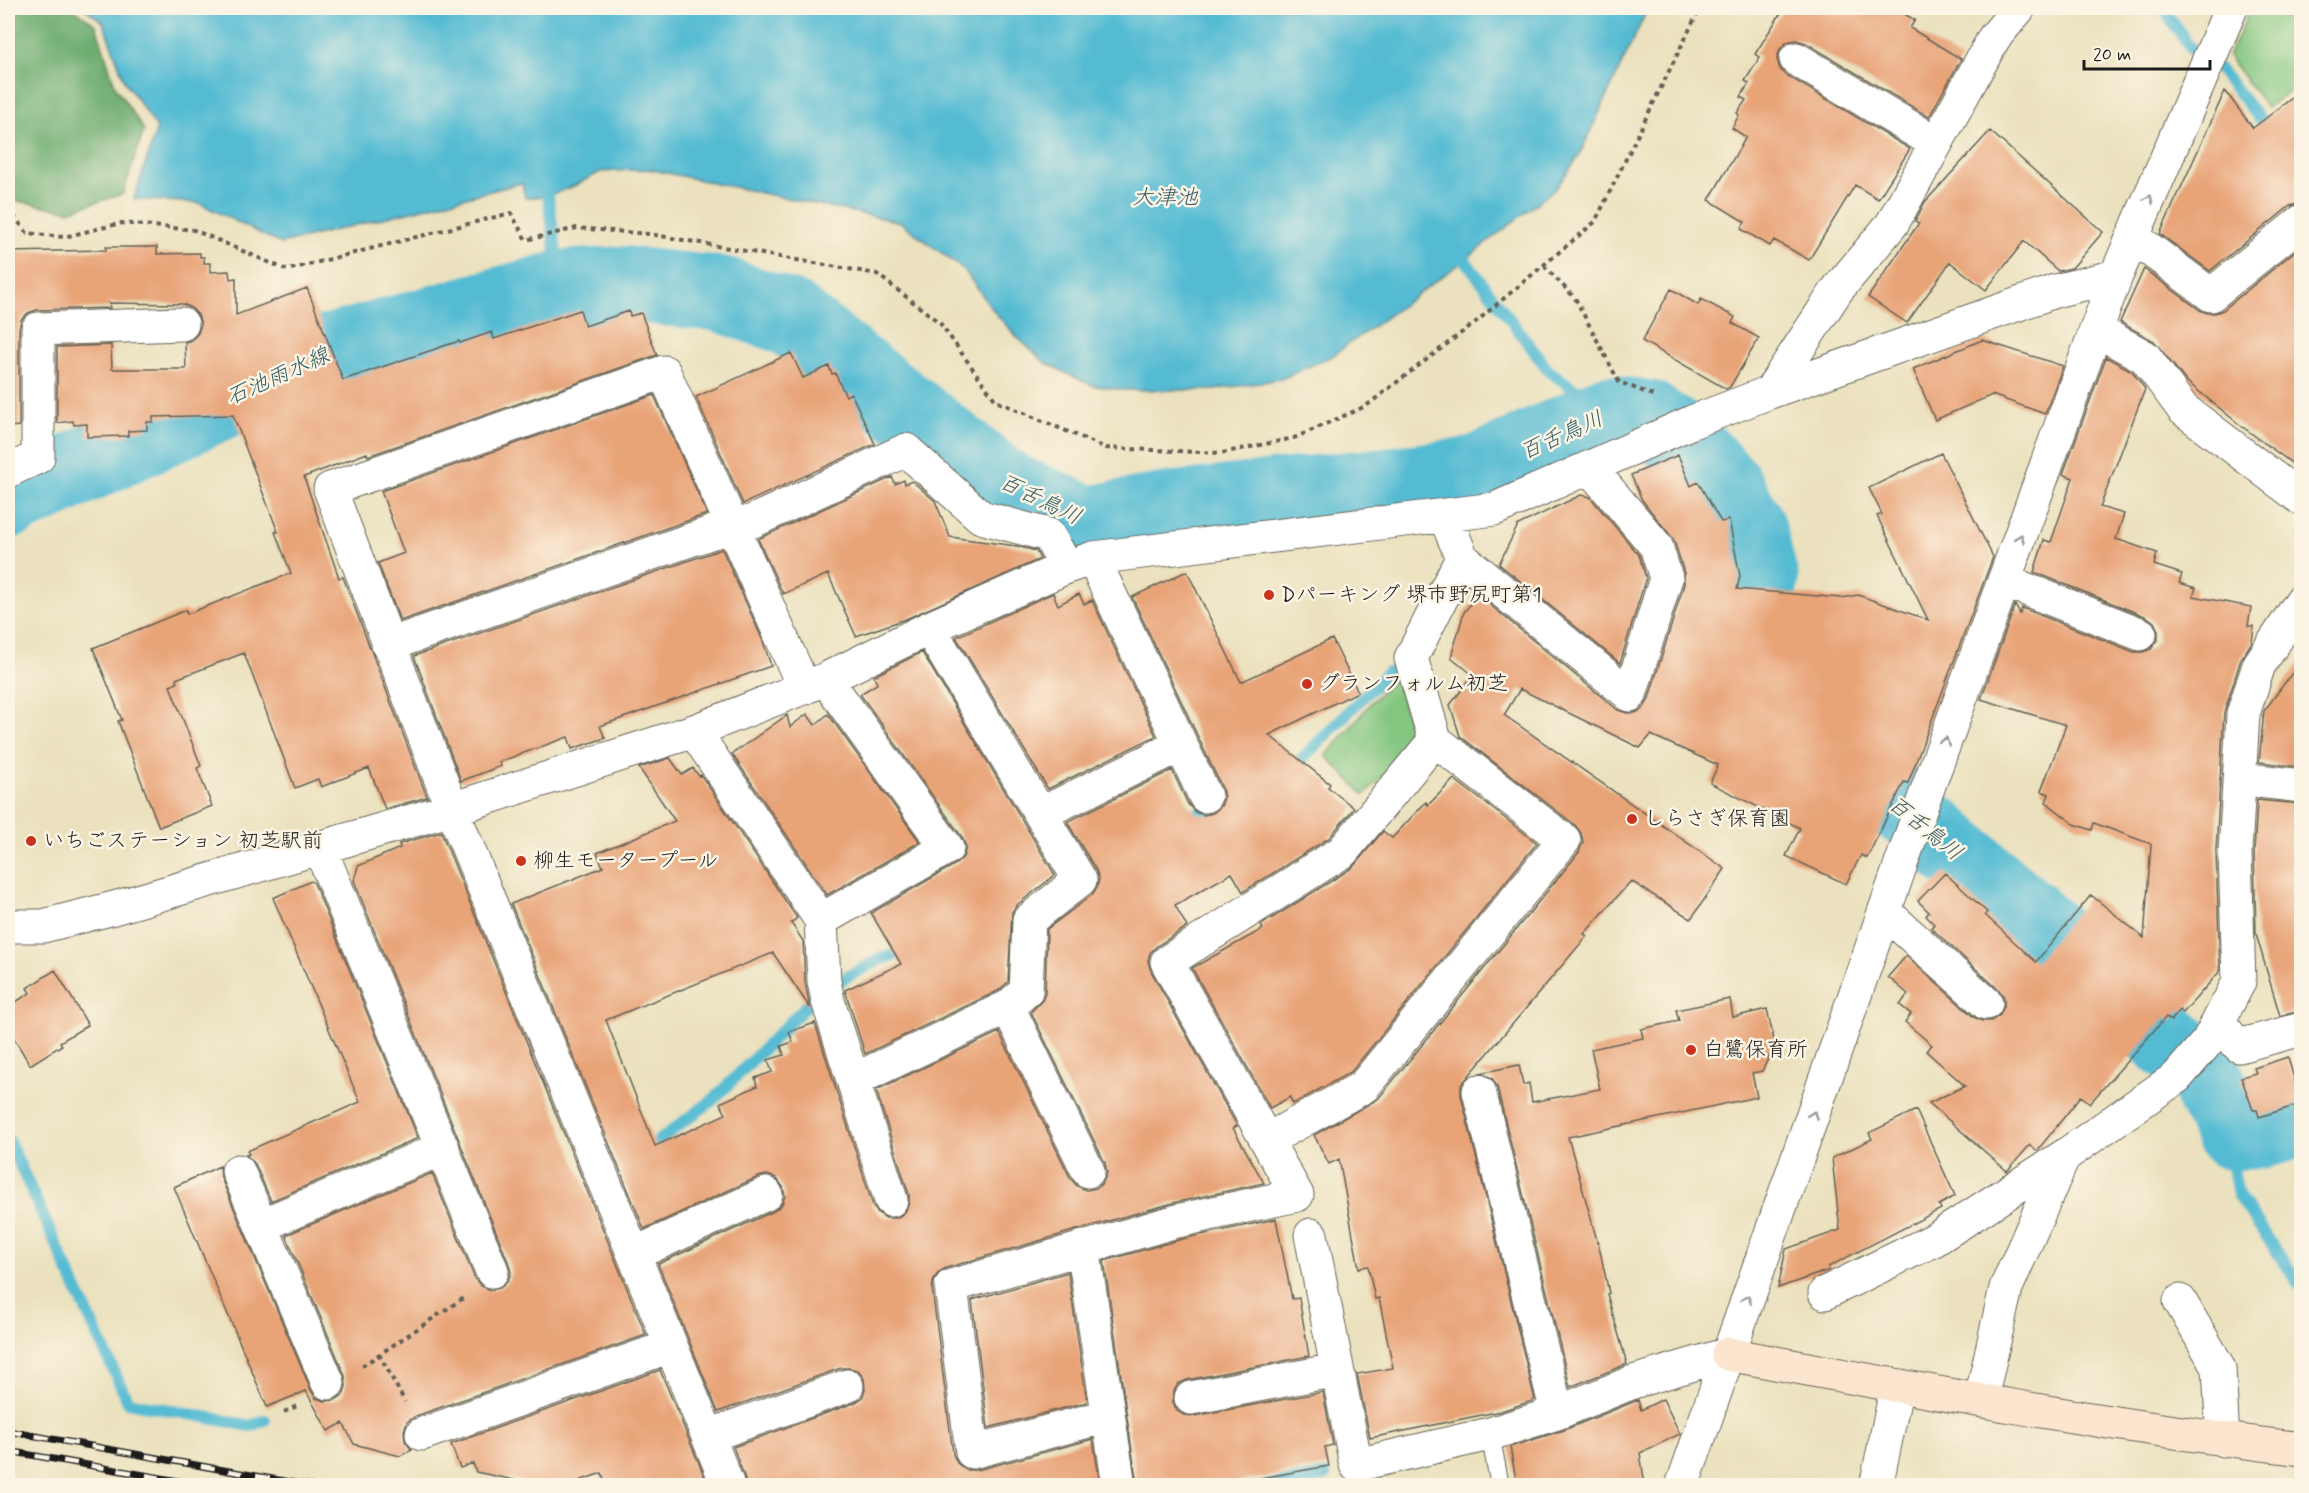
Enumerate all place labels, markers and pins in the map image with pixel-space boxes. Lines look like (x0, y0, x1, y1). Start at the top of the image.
place label: Dパーキング 堺市野尻町第1 (1281, 581, 1542, 609)
marker: Dパーキング 堺市野尻町第1 (1262, 588, 1276, 602)
place label: グランフォルム初芝 (1319, 670, 1508, 698)
marker: グランフォルム初芝 (1300, 677, 1314, 691)
place label: しらさぎ保育園 (1644, 805, 1790, 833)
marker: しらさぎ保育園 (1625, 812, 1639, 826)
place label: いちごステーション 初芝駅前 (43, 827, 323, 855)
marker: いちごステーション 初芝駅前 (24, 834, 38, 848)
place label: 柳生モータープール (533, 847, 718, 875)
marker: 柳生モータープール (514, 854, 528, 868)
place label: 白鷺保育所 (1703, 1036, 1808, 1064)
marker: 白鷺保育所 (1684, 1043, 1698, 1057)

